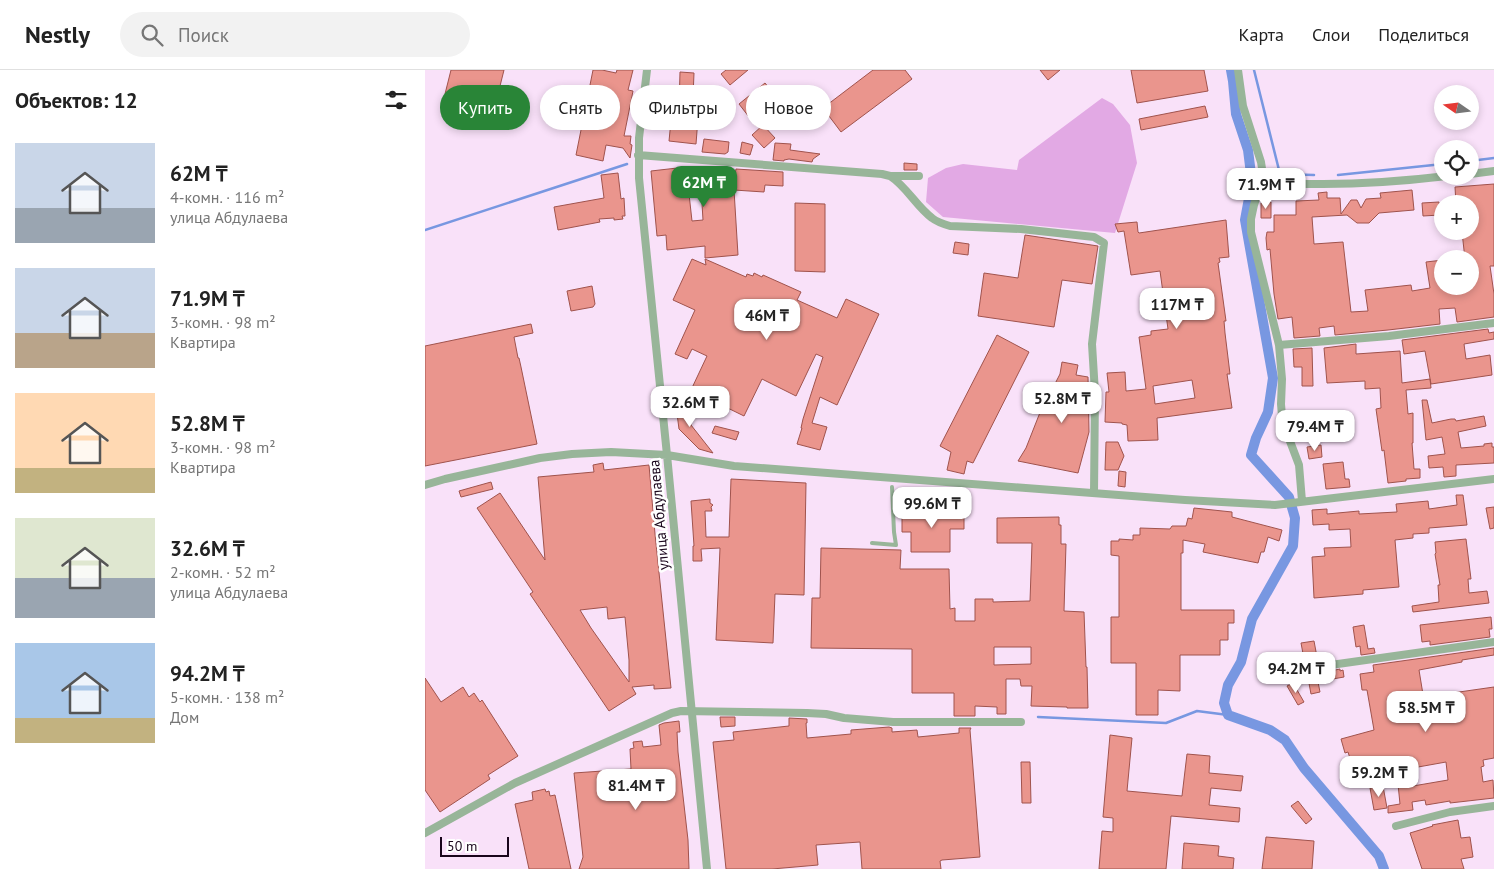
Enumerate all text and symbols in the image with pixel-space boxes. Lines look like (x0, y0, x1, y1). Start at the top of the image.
search box (120, 12, 470, 57)
text: Nestly (25, 19, 90, 50)
icon: search (138, 21, 166, 49)
text: Поиск (178, 23, 229, 47)
text: Карта (1239, 23, 1284, 46)
text: Слои (1312, 23, 1350, 46)
text: Поделиться (1378, 23, 1469, 46)
chip: Купить (440, 85, 530, 130)
chip: Снять (540, 85, 620, 130)
chip: Фильтры (630, 85, 736, 130)
chip: Новое (746, 85, 831, 130)
north arrow (1434, 85, 1479, 130)
map controls (1434, 85, 1479, 295)
icon: filters (382, 86, 410, 114)
text: Объектов: 12 (15, 87, 138, 114)
button: locate (1434, 140, 1479, 185)
text: 62M ₸ (170, 160, 227, 187)
icon: home (55, 163, 115, 223)
pin: 62M ₸ (669, 166, 739, 208)
pin: 71.9M ₸ (1220, 168, 1312, 210)
text: 62M ₸ (682, 172, 726, 192)
text: 71.9M ₸ (1238, 174, 1294, 194)
text: 4-комн. · 116 m² (170, 187, 284, 207)
button: + (1434, 195, 1479, 240)
text: улица Абдулаева (170, 207, 288, 227)
button: − (1434, 250, 1479, 295)
text: 71.9M ₸ (170, 285, 244, 312)
icon: home (55, 288, 115, 348)
pin: 117M ₸ (1136, 288, 1218, 330)
text: 117M ₸ (1151, 294, 1203, 314)
pin: 46M ₸ (732, 298, 802, 341)
text: 46M ₸ (745, 305, 789, 325)
text: 3-комн. · 98 m² (170, 312, 276, 332)
text: Квартира (170, 332, 236, 352)
pin: 52.8M ₸ (1016, 382, 1108, 424)
pin: 32.6M ₸ (644, 386, 736, 428)
text: 52.8M ₸ (1034, 388, 1090, 408)
text: 32.6M ₸ (662, 392, 718, 412)
text: 52.8M ₸ (170, 410, 244, 437)
pin: 79.4M ₸ (1269, 410, 1361, 452)
icon: home (55, 413, 115, 473)
text: 79.4M ₸ (1287, 416, 1343, 436)
text: 3-комн. · 98 m² (170, 437, 276, 457)
text: Квартира (170, 457, 236, 477)
street label: улица Абдулаева (644, 459, 673, 571)
pin: 99.6M ₸ (886, 486, 978, 529)
text: 99.6M ₸ (904, 493, 960, 513)
text: 32.6M ₸ (170, 535, 244, 562)
icon: home (55, 538, 115, 598)
text: 2-комн. · 52 m² (170, 562, 276, 582)
text: улица Абдулаева (170, 582, 288, 602)
pin: 94.2M ₸ (1250, 652, 1342, 694)
text: 94.2M ₸ (1268, 658, 1324, 678)
text: 94.2M ₸ (170, 660, 244, 687)
icon: home (55, 663, 115, 723)
text: 5-комн. · 138 m² (170, 687, 284, 707)
pin: 58.5M ₸ (1380, 690, 1472, 733)
text: 58.5M ₸ (1398, 697, 1454, 717)
text: Дом (170, 707, 199, 727)
pin: 59.2M ₸ (1333, 756, 1425, 798)
text: 59.2M ₸ (1351, 762, 1407, 782)
pin: 81.4M ₸ (590, 768, 682, 811)
text: 81.4M ₸ (608, 775, 664, 795)
scale bar (440, 834, 509, 857)
text: 50 m (447, 837, 477, 855)

